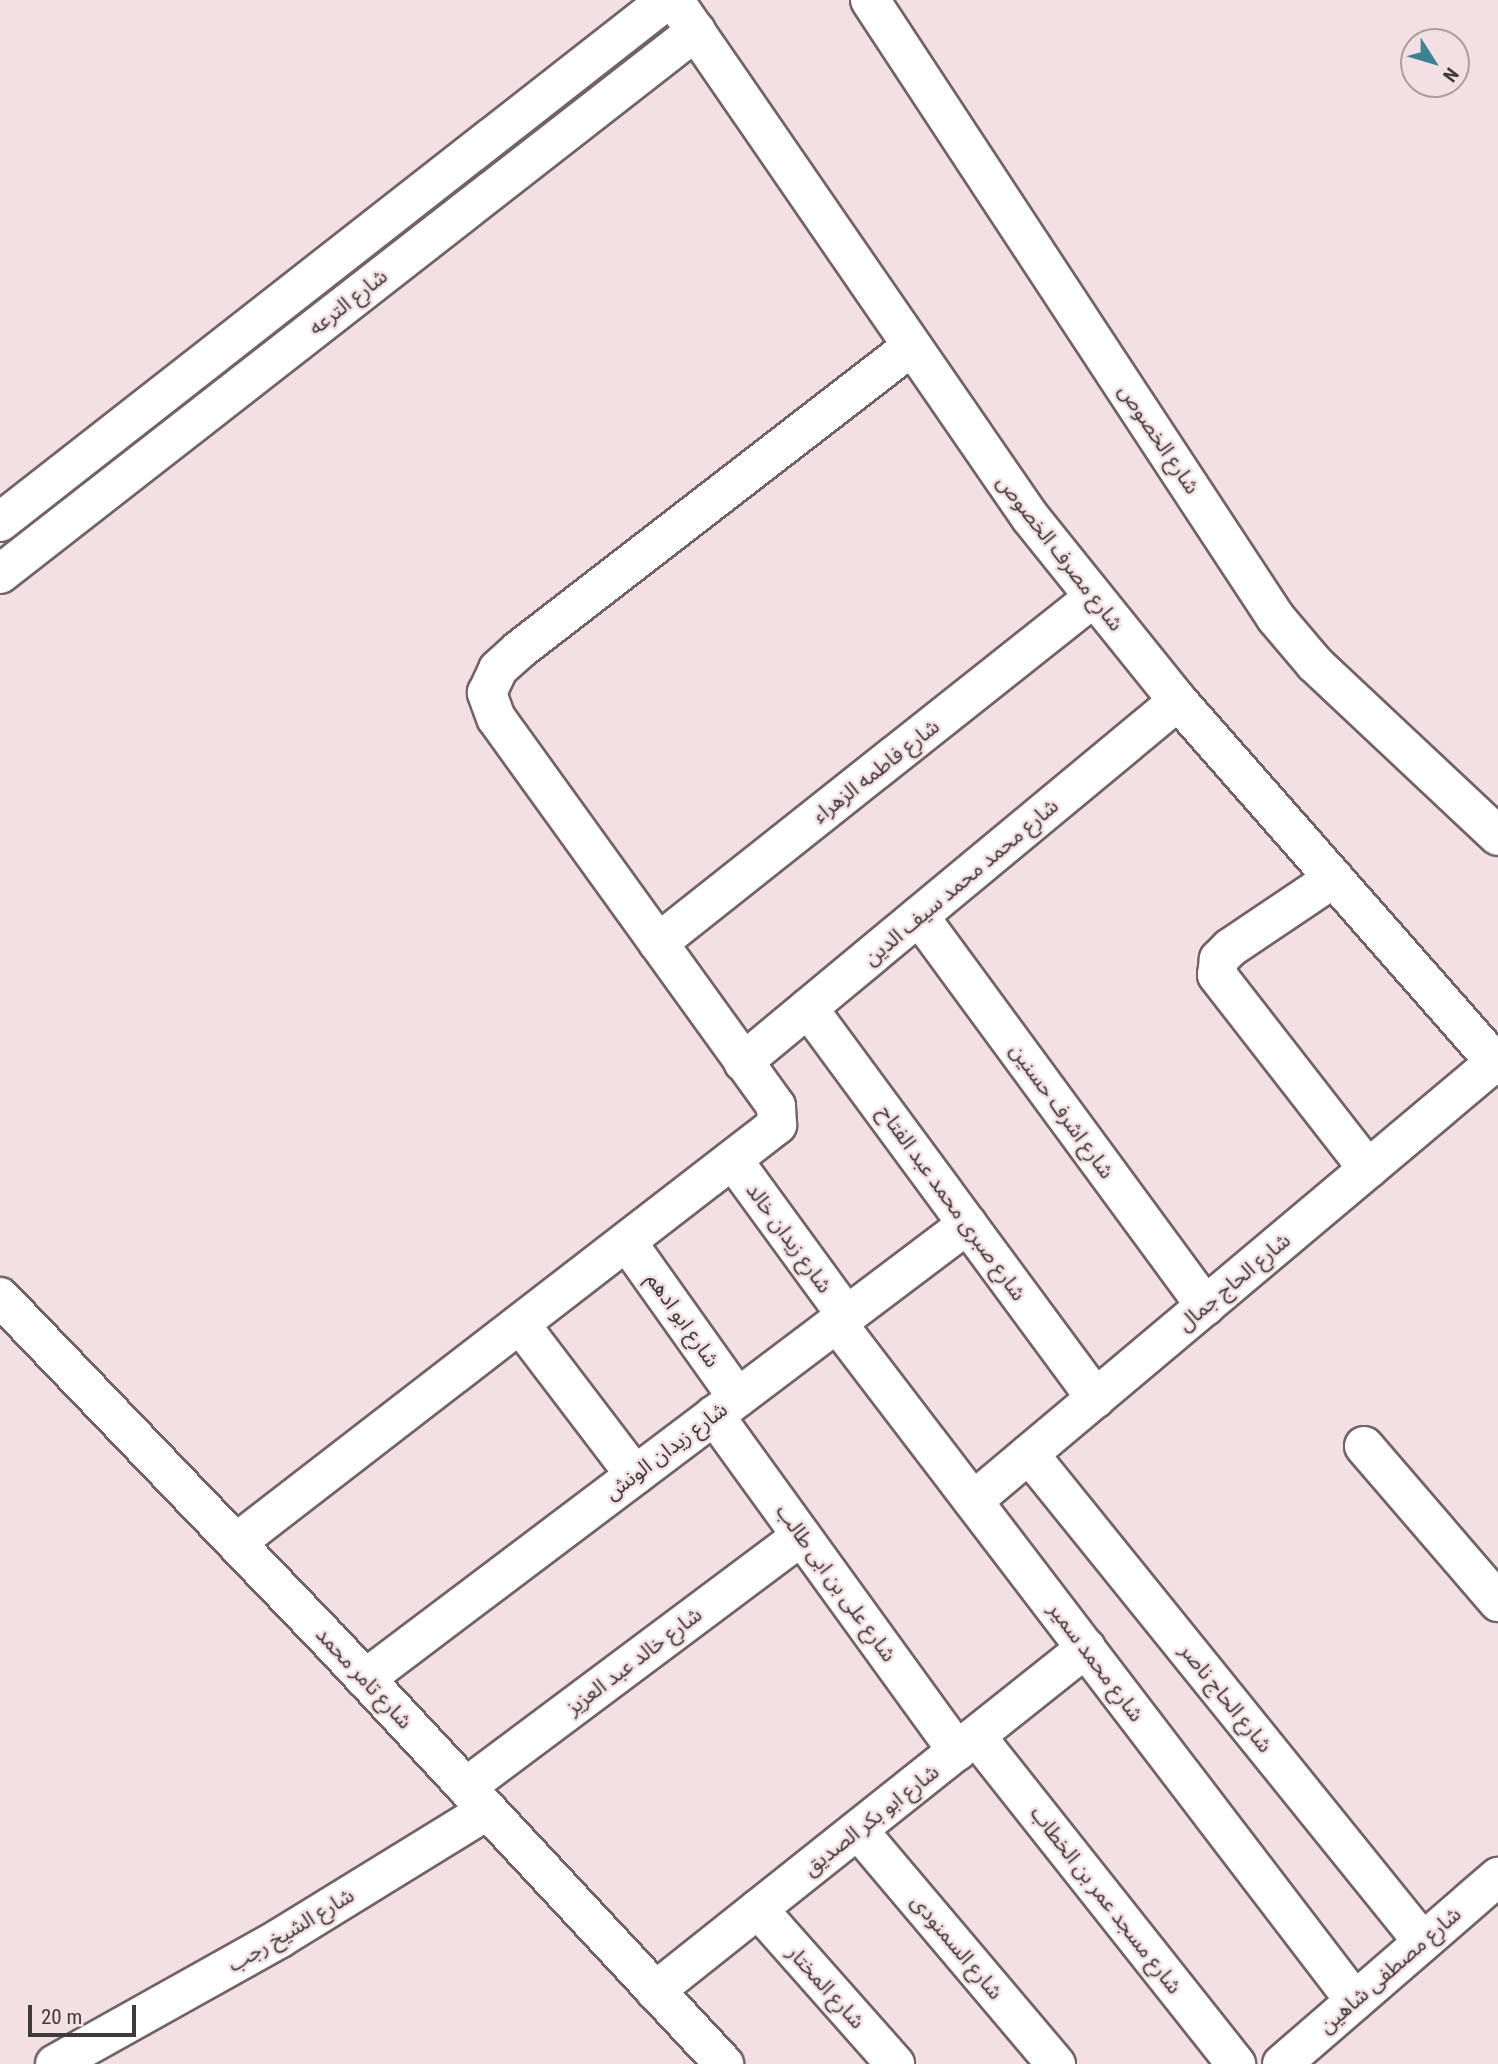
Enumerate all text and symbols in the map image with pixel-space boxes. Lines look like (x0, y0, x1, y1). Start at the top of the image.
north arrow (1400, 28, 1470, 98)
text: N (1438, 63, 1463, 86)
street label: شارع الترعه (304, 264, 392, 340)
street label: شارع الخصوص (1113, 379, 1205, 499)
street label: شارع مصرف الخصوص (991, 470, 1129, 636)
street label: شارع فاطمه الزهراء (808, 714, 944, 828)
street label: شارع محمد محمد سيف الدين (859, 793, 1063, 971)
street label: شارع اشرف حسنين (1005, 1038, 1119, 1184)
street label: شارع صبرى محمد عبد الفتاح (873, 1100, 1031, 1306)
street label: شارع زيدان خالد (741, 1178, 837, 1298)
street label: شارع الحاج جمال (1173, 1228, 1295, 1336)
street label: شارع ابو ادهم (641, 1268, 725, 1372)
street label: شارع زيدان الونش (600, 1397, 732, 1505)
street label: شارع على بن ابى طالب (770, 1499, 902, 1667)
street label: شارع محمد سمير (1043, 1597, 1149, 1727)
street label: شارع خالد عبد العزيز (561, 1602, 707, 1720)
street label: شارع تامر محمد (310, 1622, 418, 1734)
street label: شارع الحاج ناصر (1174, 1638, 1278, 1758)
street label: شارع ابو بكر الصديق (798, 1759, 944, 1881)
street label: شارع مسجد عمر بن الخطاب (1025, 1801, 1187, 1999)
street label: شارع الشيخ رجب (223, 1882, 359, 1978)
street label: شارع السمنودى (906, 1889, 1008, 2005)
street label: شارع مصطفى شاهين (1314, 1901, 1466, 2039)
street label: شارع المختار (782, 1940, 870, 2034)
scale bar (32, 1990, 140, 2034)
text: 20 m (41, 2005, 82, 2029)

